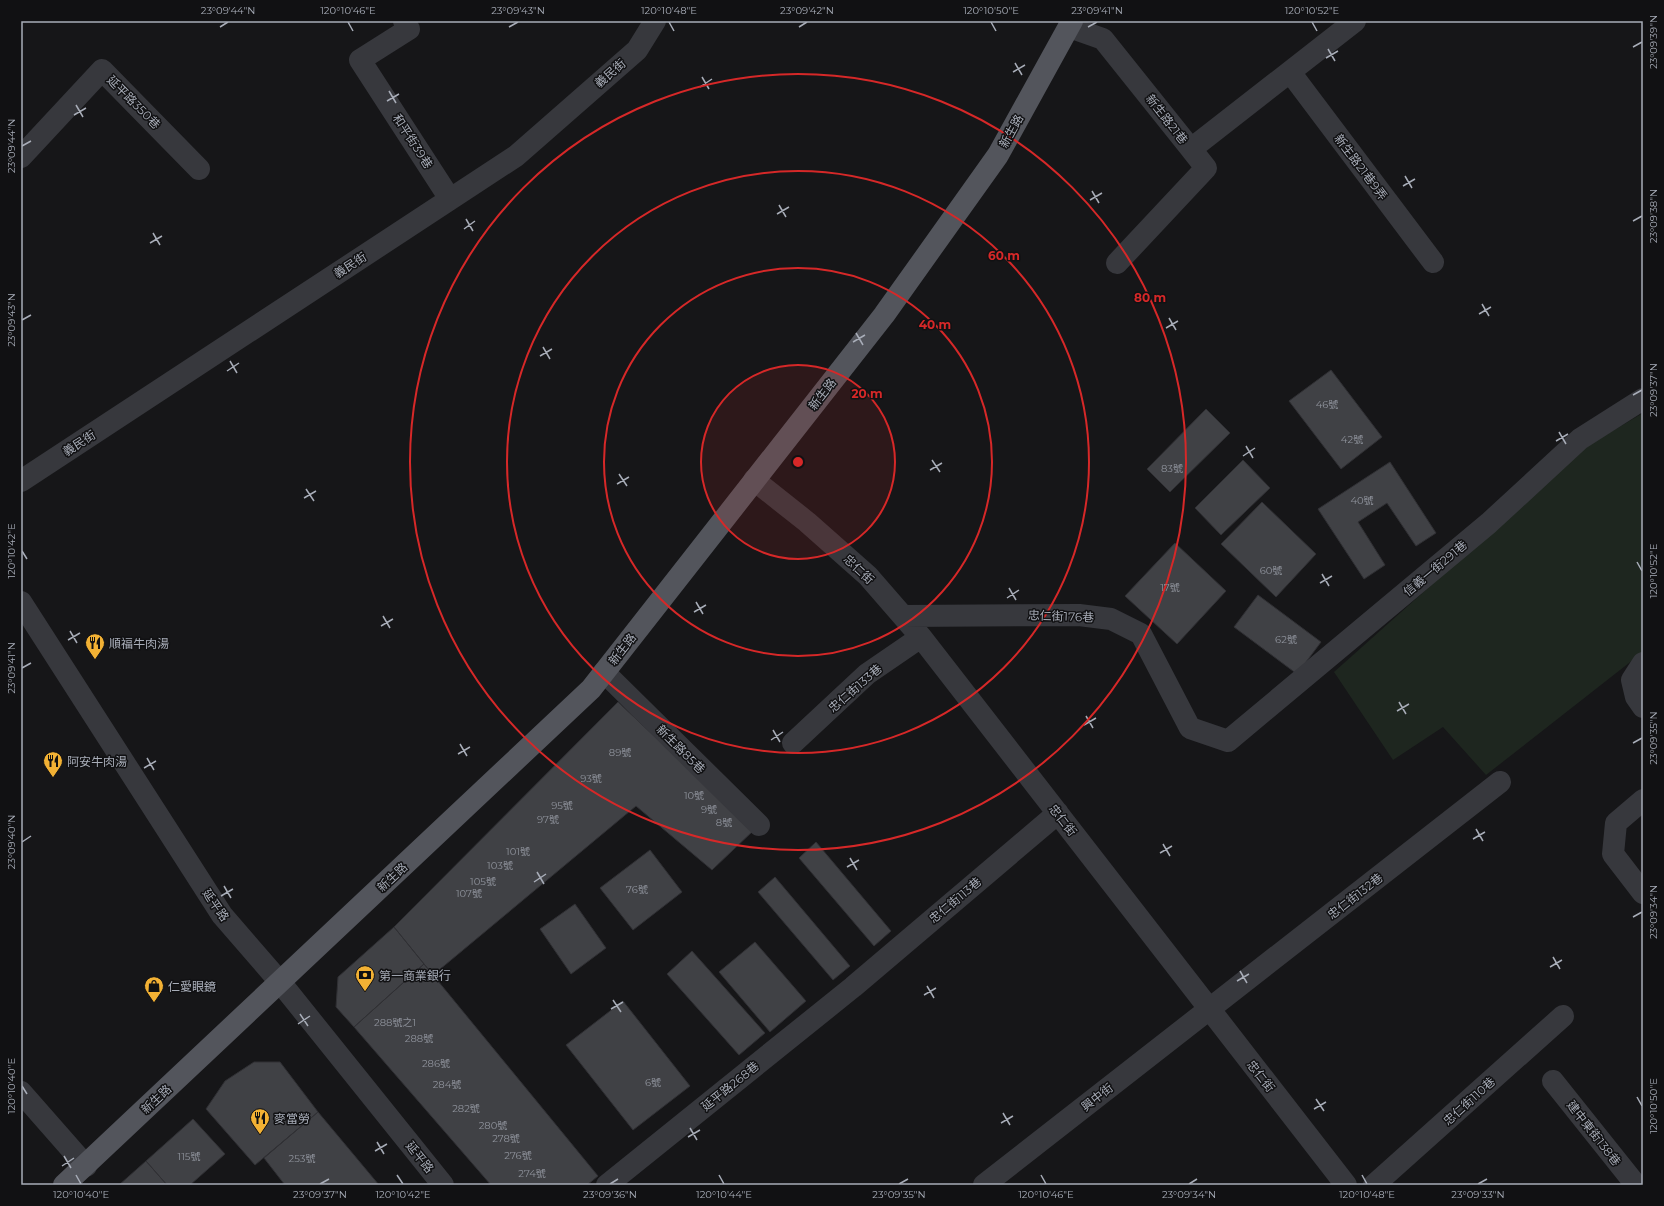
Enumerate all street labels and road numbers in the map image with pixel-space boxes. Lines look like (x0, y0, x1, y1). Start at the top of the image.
street label: 義民街 (591, 56, 629, 90)
street label: 延平路350巷 (104, 72, 164, 132)
street label: 新生路21巷 (1143, 91, 1191, 147)
street label: 和平街39巷 (390, 111, 436, 171)
street label: 新生路 (996, 112, 1026, 150)
street label: 新生路21巷9弄 (1331, 131, 1391, 203)
street label: 義民街 (331, 249, 369, 281)
street label: 新生路 (805, 375, 839, 413)
street label: 義民街 (60, 427, 98, 459)
street label: 信義一街291巷 (1400, 537, 1470, 599)
street label: 忠仁街 (841, 551, 877, 587)
street label: 忠仁街176巷 (1028, 607, 1094, 625)
street label: 新生路 (605, 630, 639, 668)
street label: 忠仁街133巷 (825, 661, 885, 715)
street label: 新生路85巷 (654, 722, 708, 776)
street label: 忠仁街 (1046, 801, 1080, 839)
street label: 新生路 (374, 859, 410, 895)
street label: 忠仁街132巷 (1324, 870, 1386, 922)
street label: 忠仁街113巷 (926, 874, 984, 926)
street label: 延平路 (200, 886, 232, 924)
street label: 忠仁街 (1244, 1057, 1278, 1095)
street label: 延平路268巷 (698, 1058, 762, 1114)
street label: 忠仁街110巷 (1440, 1074, 1498, 1128)
street label: 興中街 (1078, 1080, 1116, 1114)
street label: 新生路 (138, 1081, 174, 1117)
street label: 建中東街138巷 (1564, 1097, 1624, 1169)
street label: 延平路 (403, 1138, 437, 1176)

